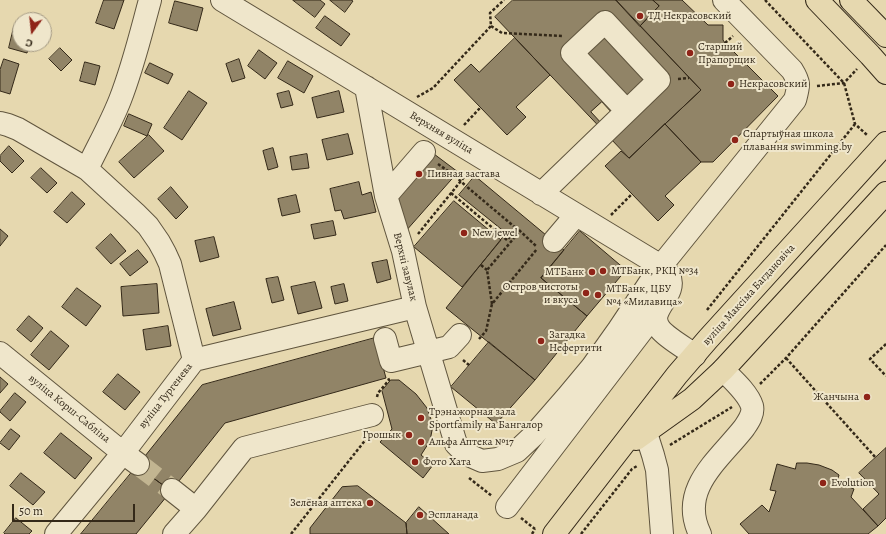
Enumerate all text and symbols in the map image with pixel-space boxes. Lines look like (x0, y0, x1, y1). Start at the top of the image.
place label: ТД Некрасовский (648, 9, 731, 23)
marker: ТД Некрасовский (635, 11, 645, 21)
north arrow (12, 12, 52, 52)
text: С (24, 35, 34, 51)
place label: Старший Прапорщик (698, 40, 755, 66)
marker: Старший Прапорщик (685, 48, 695, 58)
place label: Некрасовский (739, 77, 807, 91)
marker: Некрасовский (726, 79, 736, 89)
street label: Верхняя вуліца (407, 109, 475, 157)
place label: Спартыўная школа плавання swimming.by (743, 127, 852, 153)
marker: Спартыўная школа плавання swimming.by (730, 135, 740, 145)
place label: Пивная застава (427, 167, 500, 181)
marker: Пивная застава (414, 169, 424, 179)
place label: New jewel (472, 226, 517, 240)
marker: New jewel (459, 228, 469, 238)
street label: Верхні завулак (390, 231, 420, 303)
street label: вуліца Максіма Багдановіча (700, 242, 798, 348)
place label: МТБанк, РКЦ №34 (611, 264, 698, 278)
place label: МТБанк (545, 265, 584, 279)
marker: МТБанк, РКЦ №34 (598, 266, 608, 276)
marker: МТБанк (587, 267, 597, 277)
place label: Остров чистоты и вкуса (503, 280, 578, 306)
place label: МТБанк, ЦБУ №4 «Милавица» (606, 282, 682, 308)
marker: Остров чистоты и вкуса (581, 288, 591, 298)
marker: МТБанк, ЦБУ №4 «Милавица» (593, 290, 603, 300)
place label: Загадка Нефертити (549, 328, 602, 354)
marker: Загадка Нефертити (536, 336, 546, 346)
street label: вуліца Тургенева (136, 361, 196, 431)
street label: вуліца Корш-Сабліна (26, 372, 112, 446)
place label: Жанчына (814, 390, 859, 404)
marker: Жанчына (862, 392, 872, 402)
place label: Трэнажорная зала Sportfamily на Бангалор (429, 405, 543, 431)
marker: Трэнажорная зала Sportfamily на Бангалор (416, 413, 426, 423)
place label: Грошык (363, 428, 401, 442)
marker: Грошык (404, 430, 414, 440)
place label: Альфа Аптека №17 (429, 435, 514, 449)
marker: Альфа Аптека №17 (416, 437, 426, 447)
place label: Фото Хата (423, 455, 471, 469)
marker: Фото Хата (410, 457, 420, 467)
place label: Evolution (831, 476, 874, 490)
marker: Evolution (818, 478, 828, 488)
scale bar (14, 496, 137, 522)
place label: Зелёная аптека (290, 496, 362, 510)
marker: Зелёная аптека (365, 498, 375, 508)
text: 50 m (19, 503, 43, 519)
place label: Эспланада (428, 508, 478, 522)
marker: Эспланада (415, 510, 425, 520)

